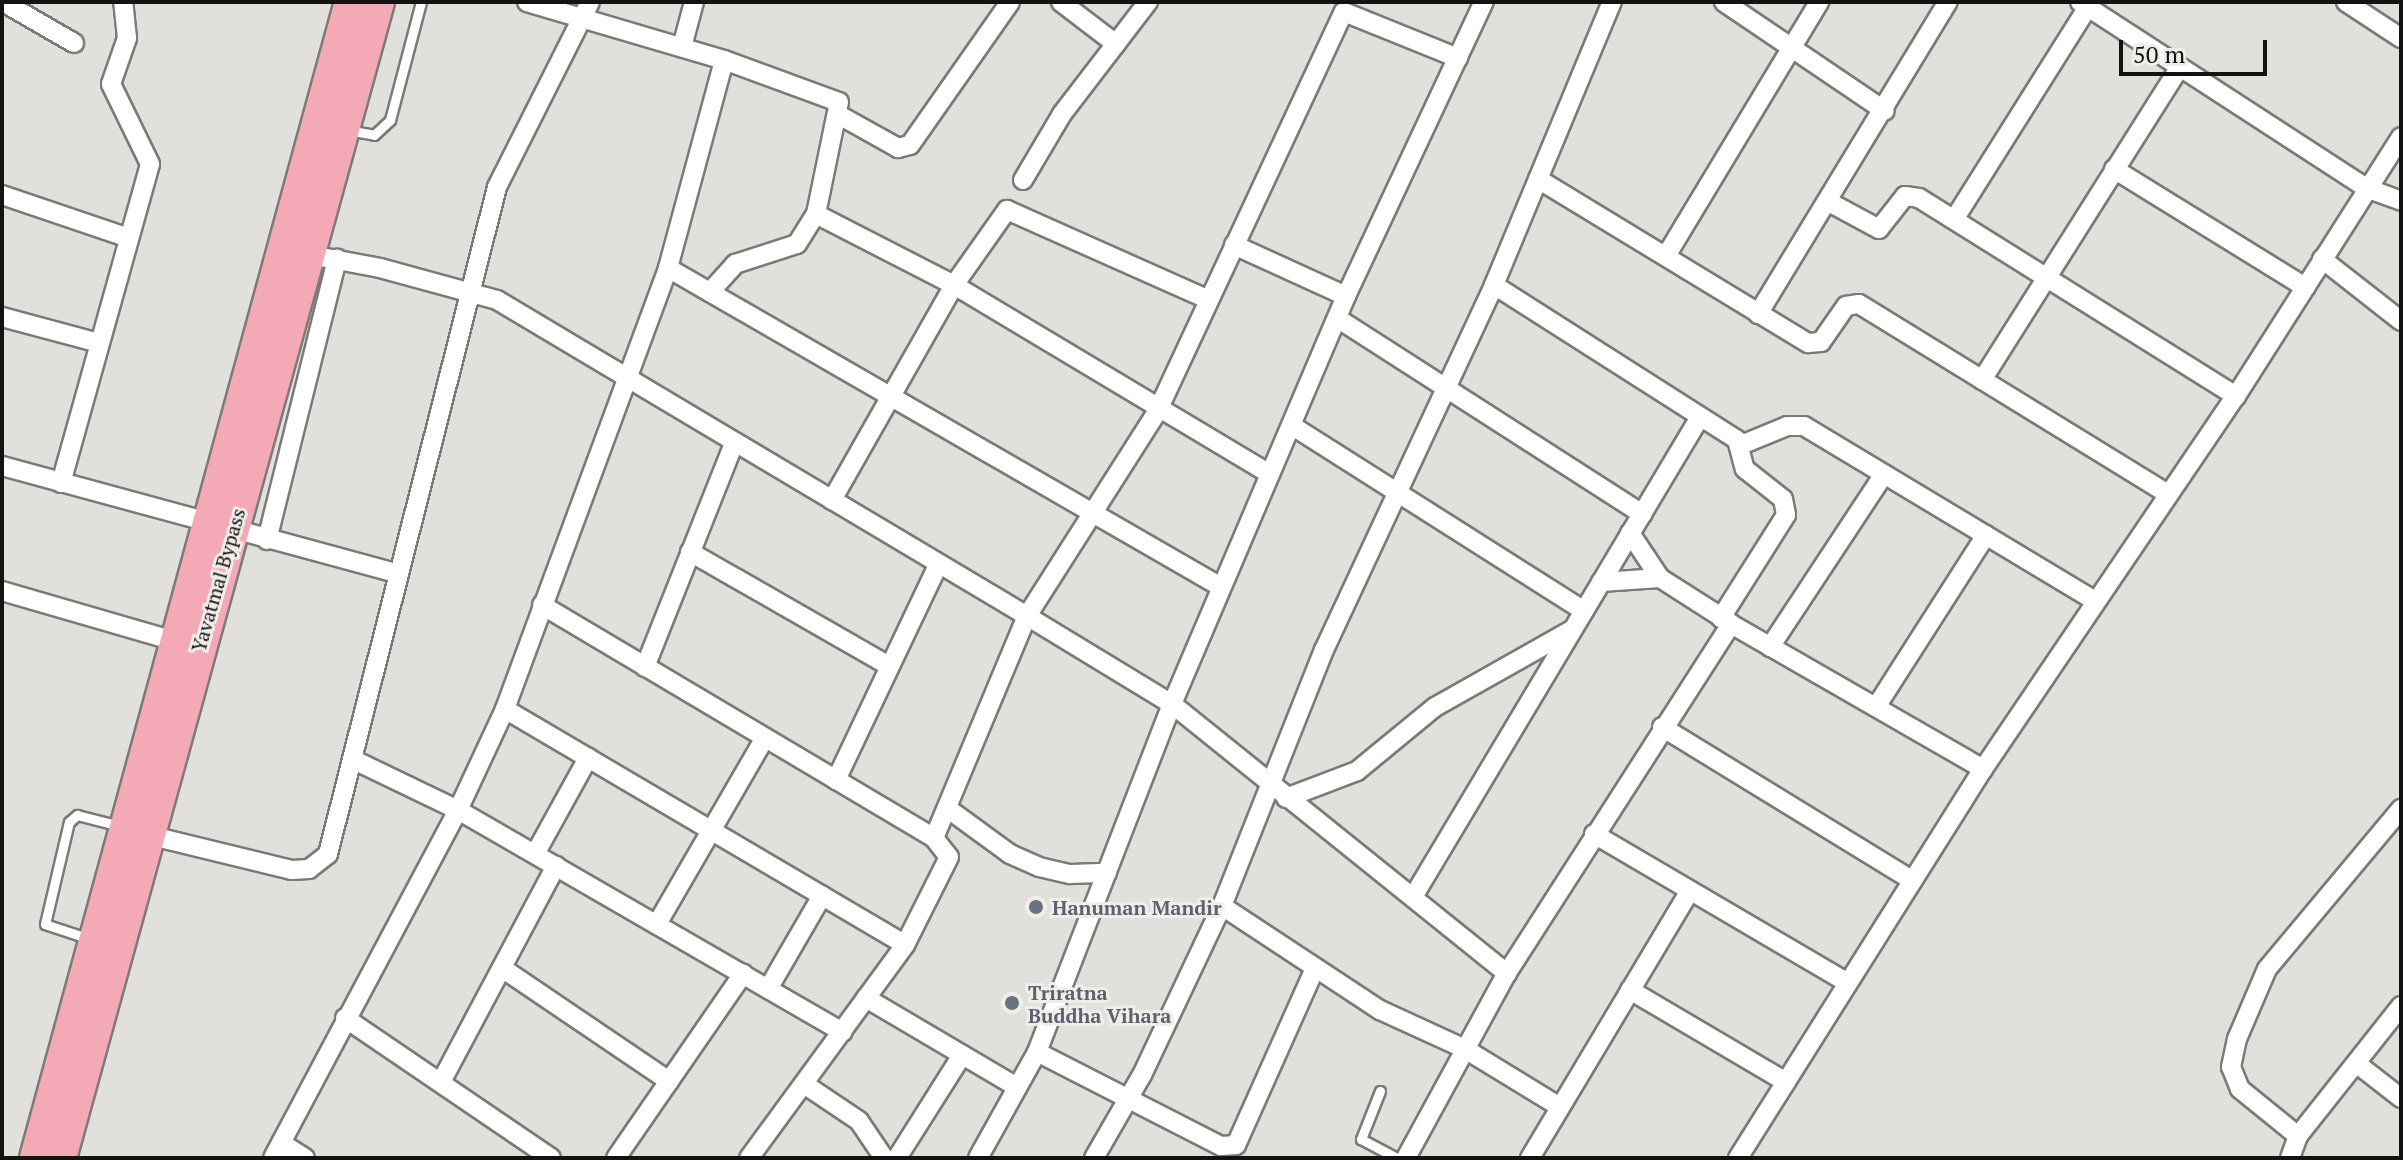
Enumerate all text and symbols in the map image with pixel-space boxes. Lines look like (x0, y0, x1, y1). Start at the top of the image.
scale bar (2123, 24, 2271, 74)
text: 50 m (2133, 38, 2185, 70)
street label: Yavatmal Bypass (186, 505, 250, 655)
place label: Hanuman Mandir (1052, 895, 1222, 919)
marker: Hanuman Mandir (1027, 898, 1045, 916)
place label: Triratna Buddha Vihara (1028, 980, 1172, 1027)
marker: Triratna Buddha Vihara (1003, 994, 1021, 1012)

